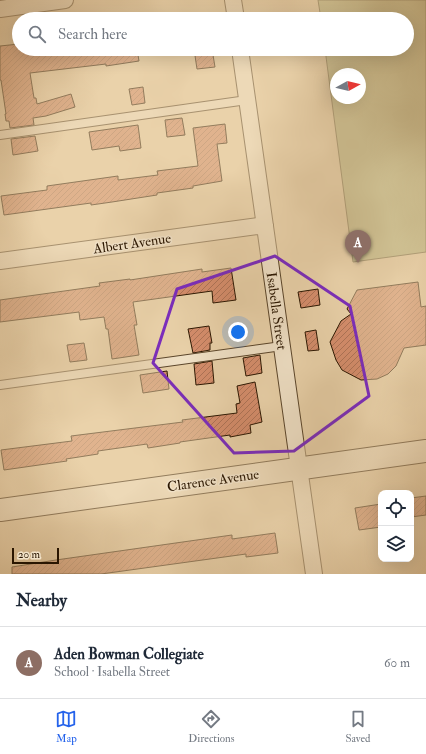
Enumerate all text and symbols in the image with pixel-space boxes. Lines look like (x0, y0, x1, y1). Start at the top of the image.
search box (12, 12, 414, 56)
icon: search (26, 23, 48, 45)
text: Search here (58, 25, 127, 44)
north arrow (330, 68, 366, 104)
street label: Albert Avenue (91, 230, 172, 258)
pin: A (345, 230, 371, 263)
street label: Isabella Street (263, 271, 290, 352)
your location (228, 322, 248, 342)
street label: Clarence Avenue (166, 466, 260, 495)
map controls (378, 490, 414, 562)
button: locate (378, 490, 414, 526)
button: layers (378, 526, 414, 562)
scale bar (12, 546, 59, 565)
text: 20 m (18, 548, 40, 561)
text: Nearby (16, 590, 67, 611)
text: Aden Bowman Collegiate (54, 645, 204, 664)
text: A (25, 655, 33, 671)
text: 60 m (384, 655, 410, 671)
text: School · Isabella Street (54, 664, 170, 680)
tab: Map (55, 708, 77, 745)
tab: Directions (188, 708, 235, 745)
tab: Saved (345, 708, 371, 745)

